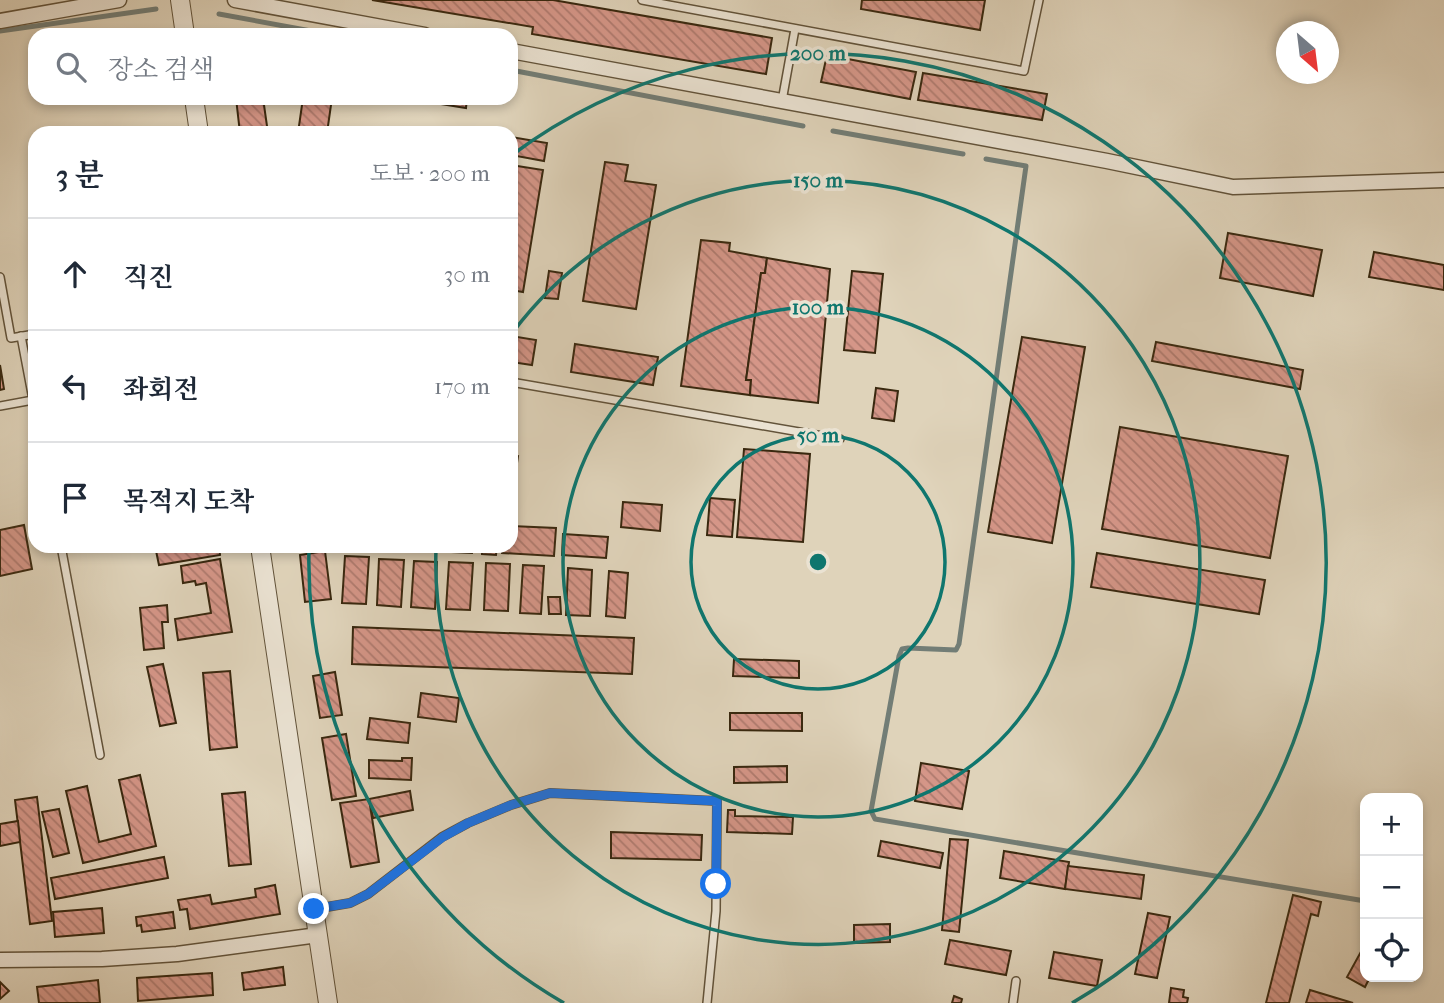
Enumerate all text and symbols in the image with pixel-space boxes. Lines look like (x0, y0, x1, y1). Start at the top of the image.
north arrow (1276, 21, 1339, 84)
search box (28, 28, 518, 105)
text: 200 m (790, 41, 847, 65)
icon: search (52, 48, 90, 86)
text: 장소 검색 (108, 54, 214, 85)
text: 3 분 (56, 158, 104, 193)
text: 도보 · 200 m (370, 160, 490, 187)
text: 150 m (793, 168, 844, 192)
icon: ahead (56, 255, 94, 293)
text: 30 m (444, 261, 490, 288)
text: 직진 (123, 262, 173, 293)
text: 100 m (792, 295, 845, 319)
icon: left (56, 367, 94, 405)
text: 170 m (434, 373, 490, 400)
text: 좌회전 (123, 374, 198, 405)
text: 50 m (797, 423, 840, 447)
icon: arrive (56, 479, 94, 517)
text: 목적지 도착 (123, 486, 254, 517)
centre of rings (806, 550, 830, 574)
map controls (1360, 793, 1423, 982)
button: + (1360, 793, 1423, 856)
button: − (1360, 856, 1423, 919)
route start (700, 868, 731, 899)
route end (298, 893, 329, 924)
button: locate (1360, 919, 1423, 982)

